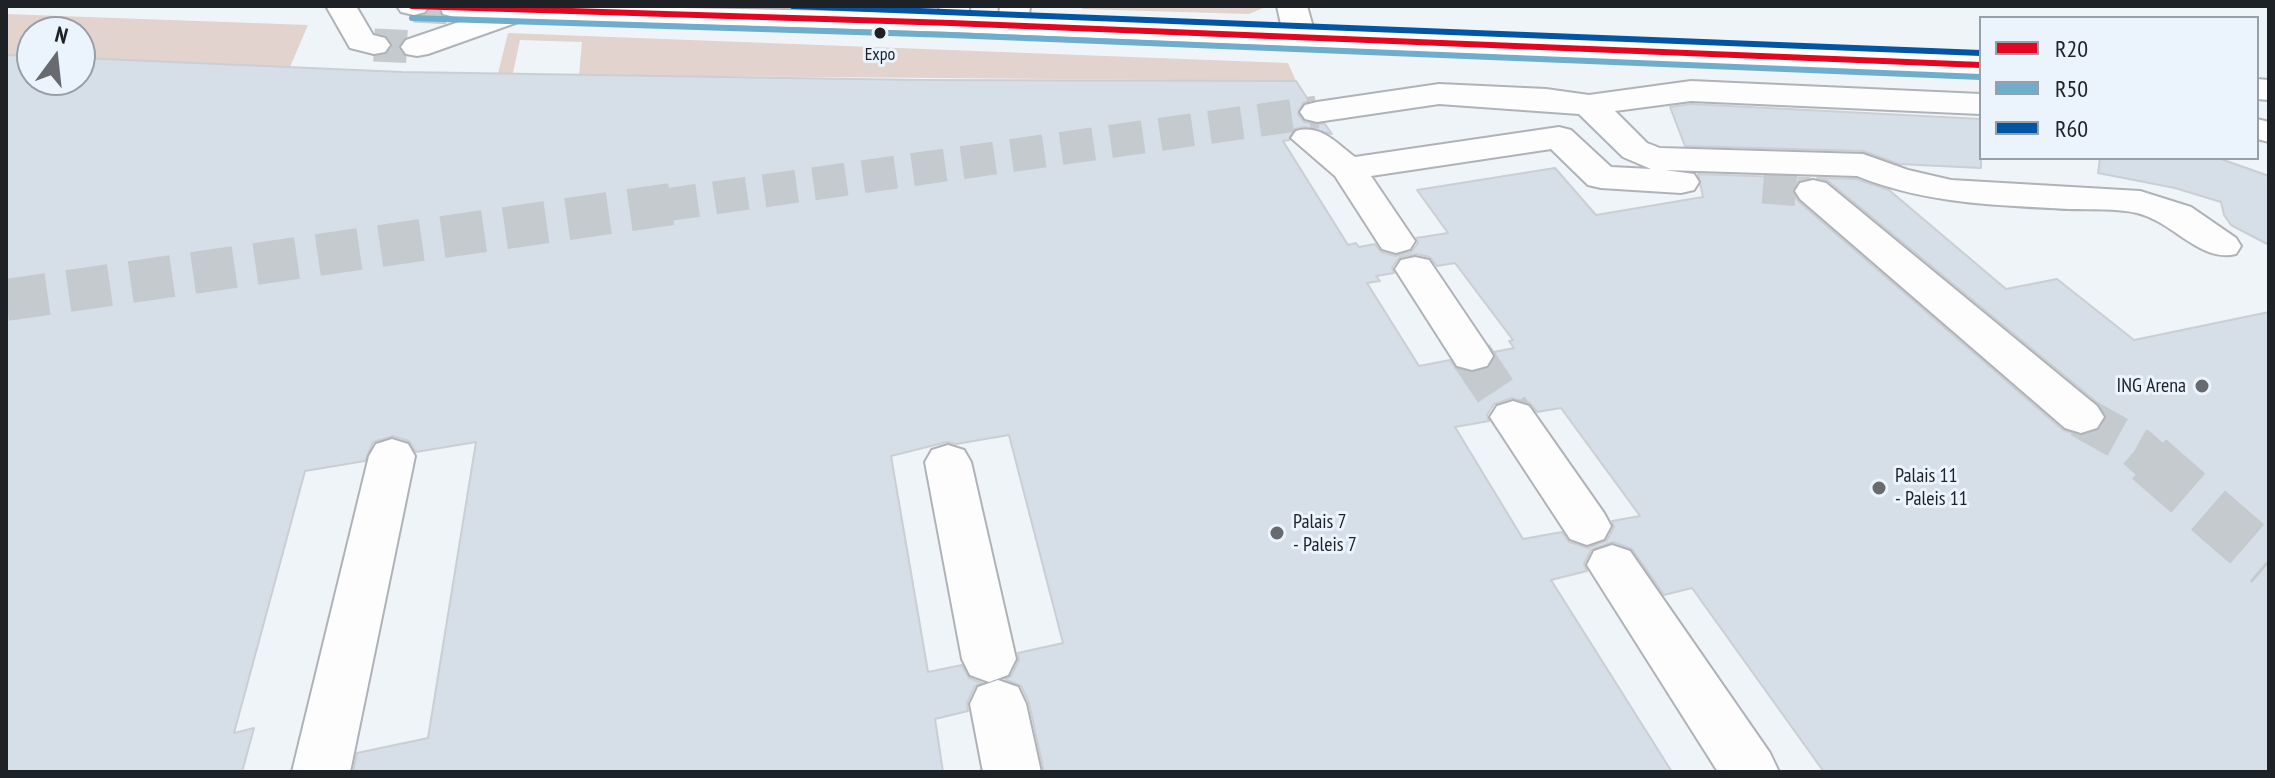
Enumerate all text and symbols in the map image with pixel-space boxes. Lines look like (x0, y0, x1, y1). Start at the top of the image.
north arrow (16, 16, 96, 96)
legend (1979, 16, 2259, 160)
text: N (52, 20, 71, 50)
marker: Expo (872, 25, 888, 41)
text: R20 (2055, 33, 2088, 64)
place label: Expo (865, 44, 895, 66)
text: R50 (2055, 73, 2088, 104)
text: R60 (2055, 113, 2088, 144)
place label: ING Arena (2117, 374, 2186, 398)
marker: ING Arena (2193, 377, 2211, 395)
place label: Palais 11 - Paleis 11 (1895, 464, 1968, 511)
marker: Palais 11 - Paleis 11 (1870, 479, 1888, 497)
place label: Palais 7 - Paleis 7 (1293, 510, 1357, 557)
marker: Palais 7 - Paleis 7 (1268, 524, 1286, 542)

